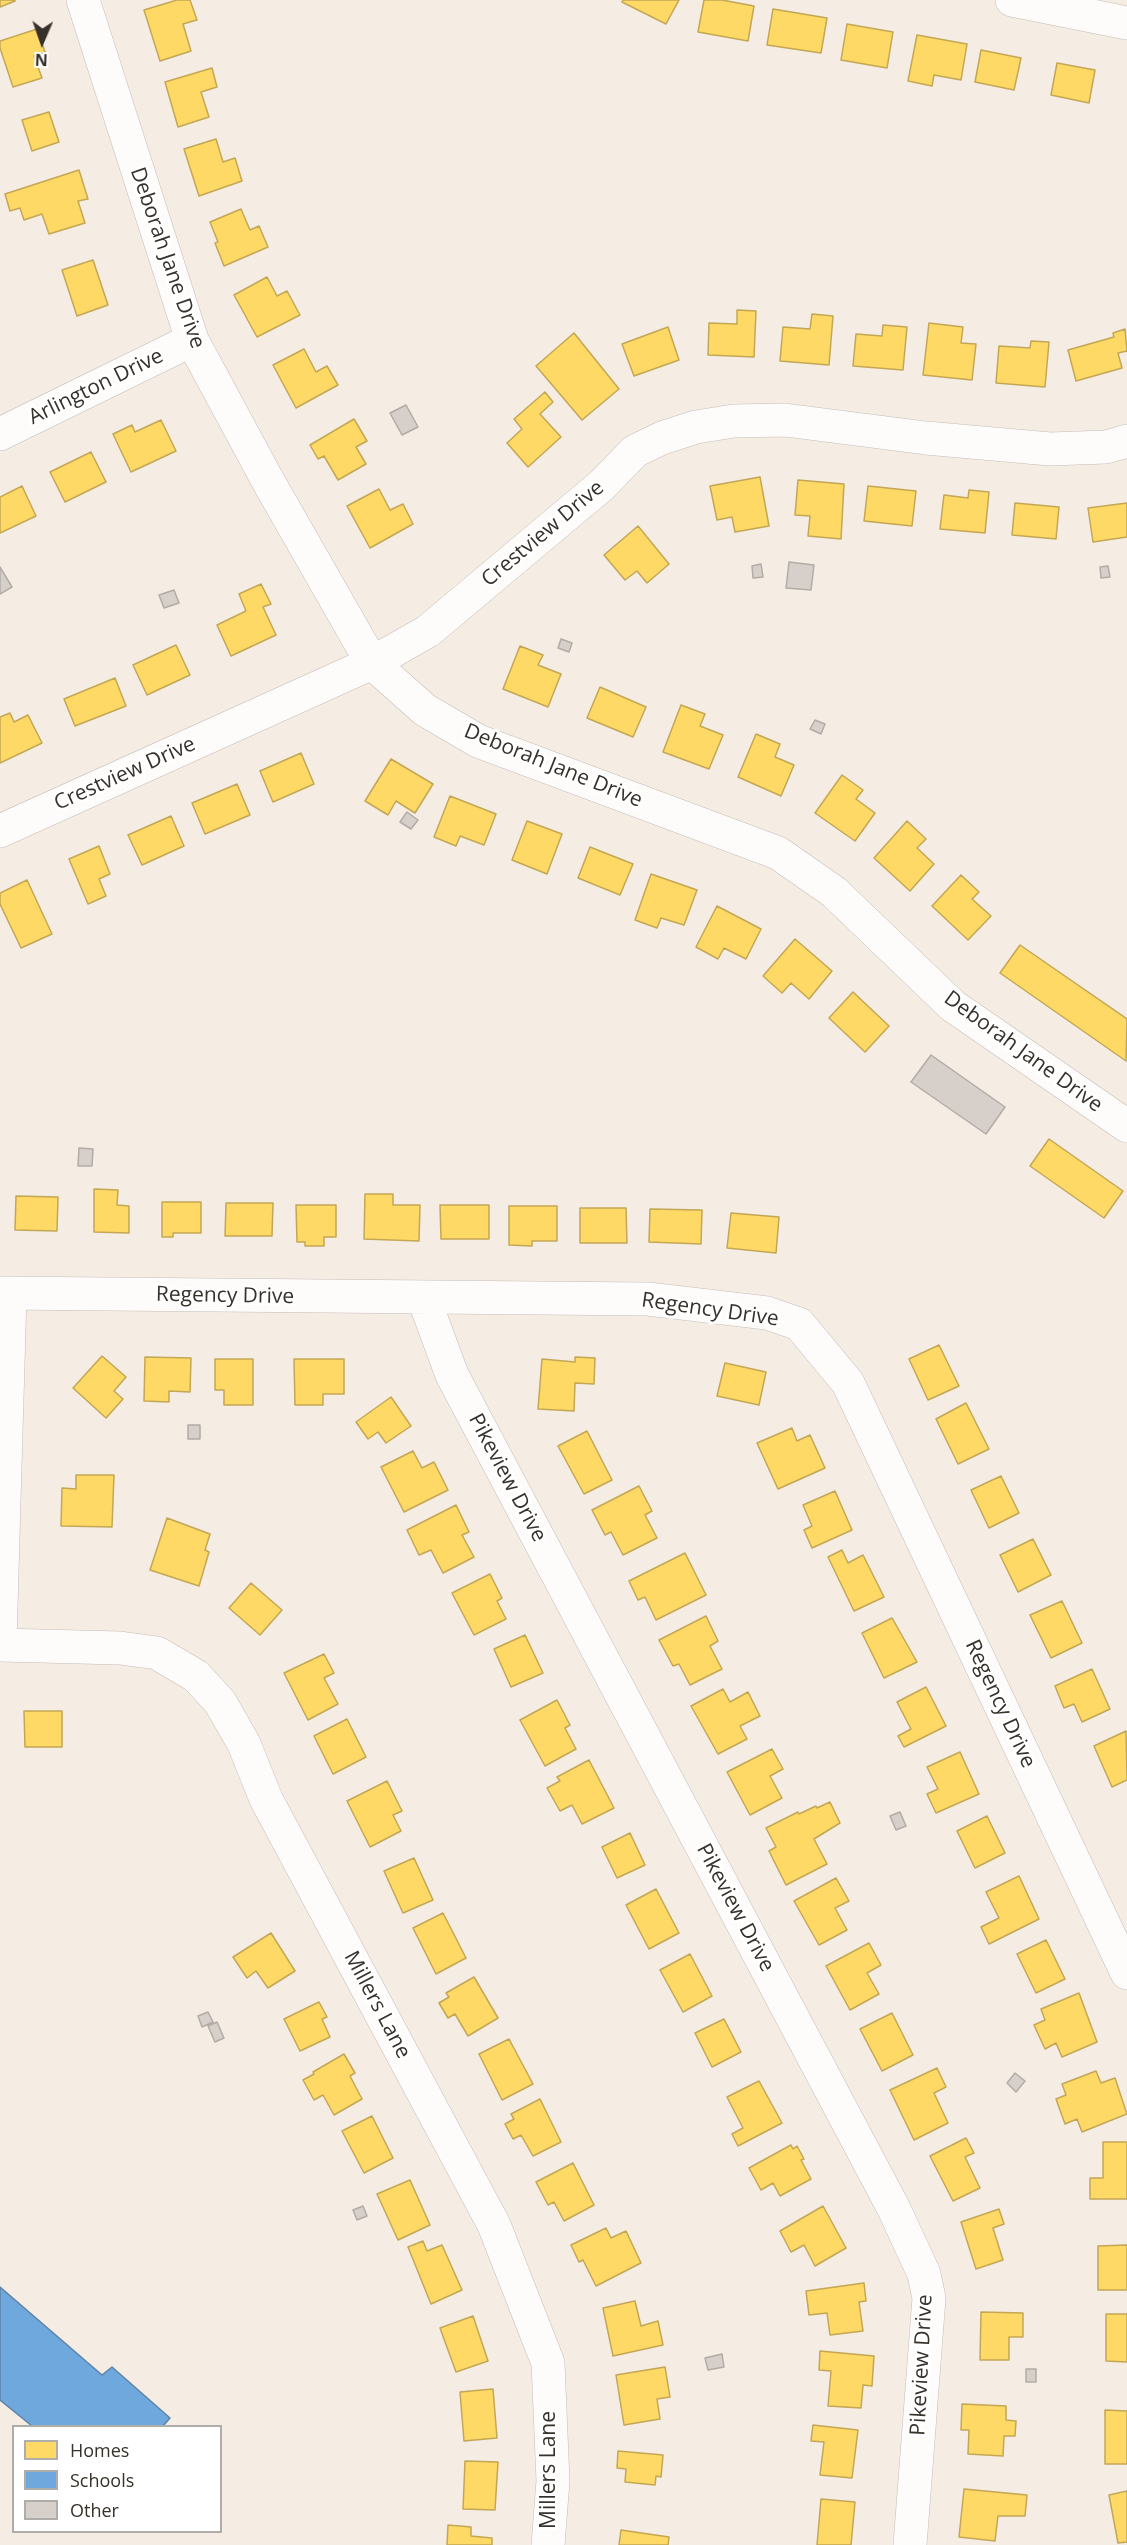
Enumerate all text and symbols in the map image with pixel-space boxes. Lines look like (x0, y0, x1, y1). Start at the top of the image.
north arrow (12, 12, 72, 72)
text: N (34, 49, 48, 71)
street label: Deborah Jane Drive (124, 164, 210, 352)
street label: Arlington Drive (25, 344, 167, 430)
street label: Crestview Drive (477, 476, 609, 592)
street label: Deborah Jane Drive (460, 719, 646, 813)
street label: Crestview Drive (51, 732, 199, 816)
street label: Deborah Jane Drive (939, 986, 1107, 1118)
street label: Regency Drive (156, 1282, 294, 1310)
street label: Regency Drive (640, 1288, 780, 1332)
street label: Pikeview Drive (463, 1410, 551, 1546)
street label: Regency Drive (959, 1636, 1041, 1772)
street label: Pikeview Drive (691, 1840, 779, 1976)
street label: Millers Lane (338, 1947, 416, 2063)
street label: Pikeview Drive (906, 2294, 938, 2436)
street label: Millers Lane (536, 2411, 562, 2529)
legend (12, 2425, 222, 2533)
text: Homes (70, 2438, 129, 2462)
text: Schools (70, 2468, 134, 2492)
text: Other (70, 2498, 119, 2522)

